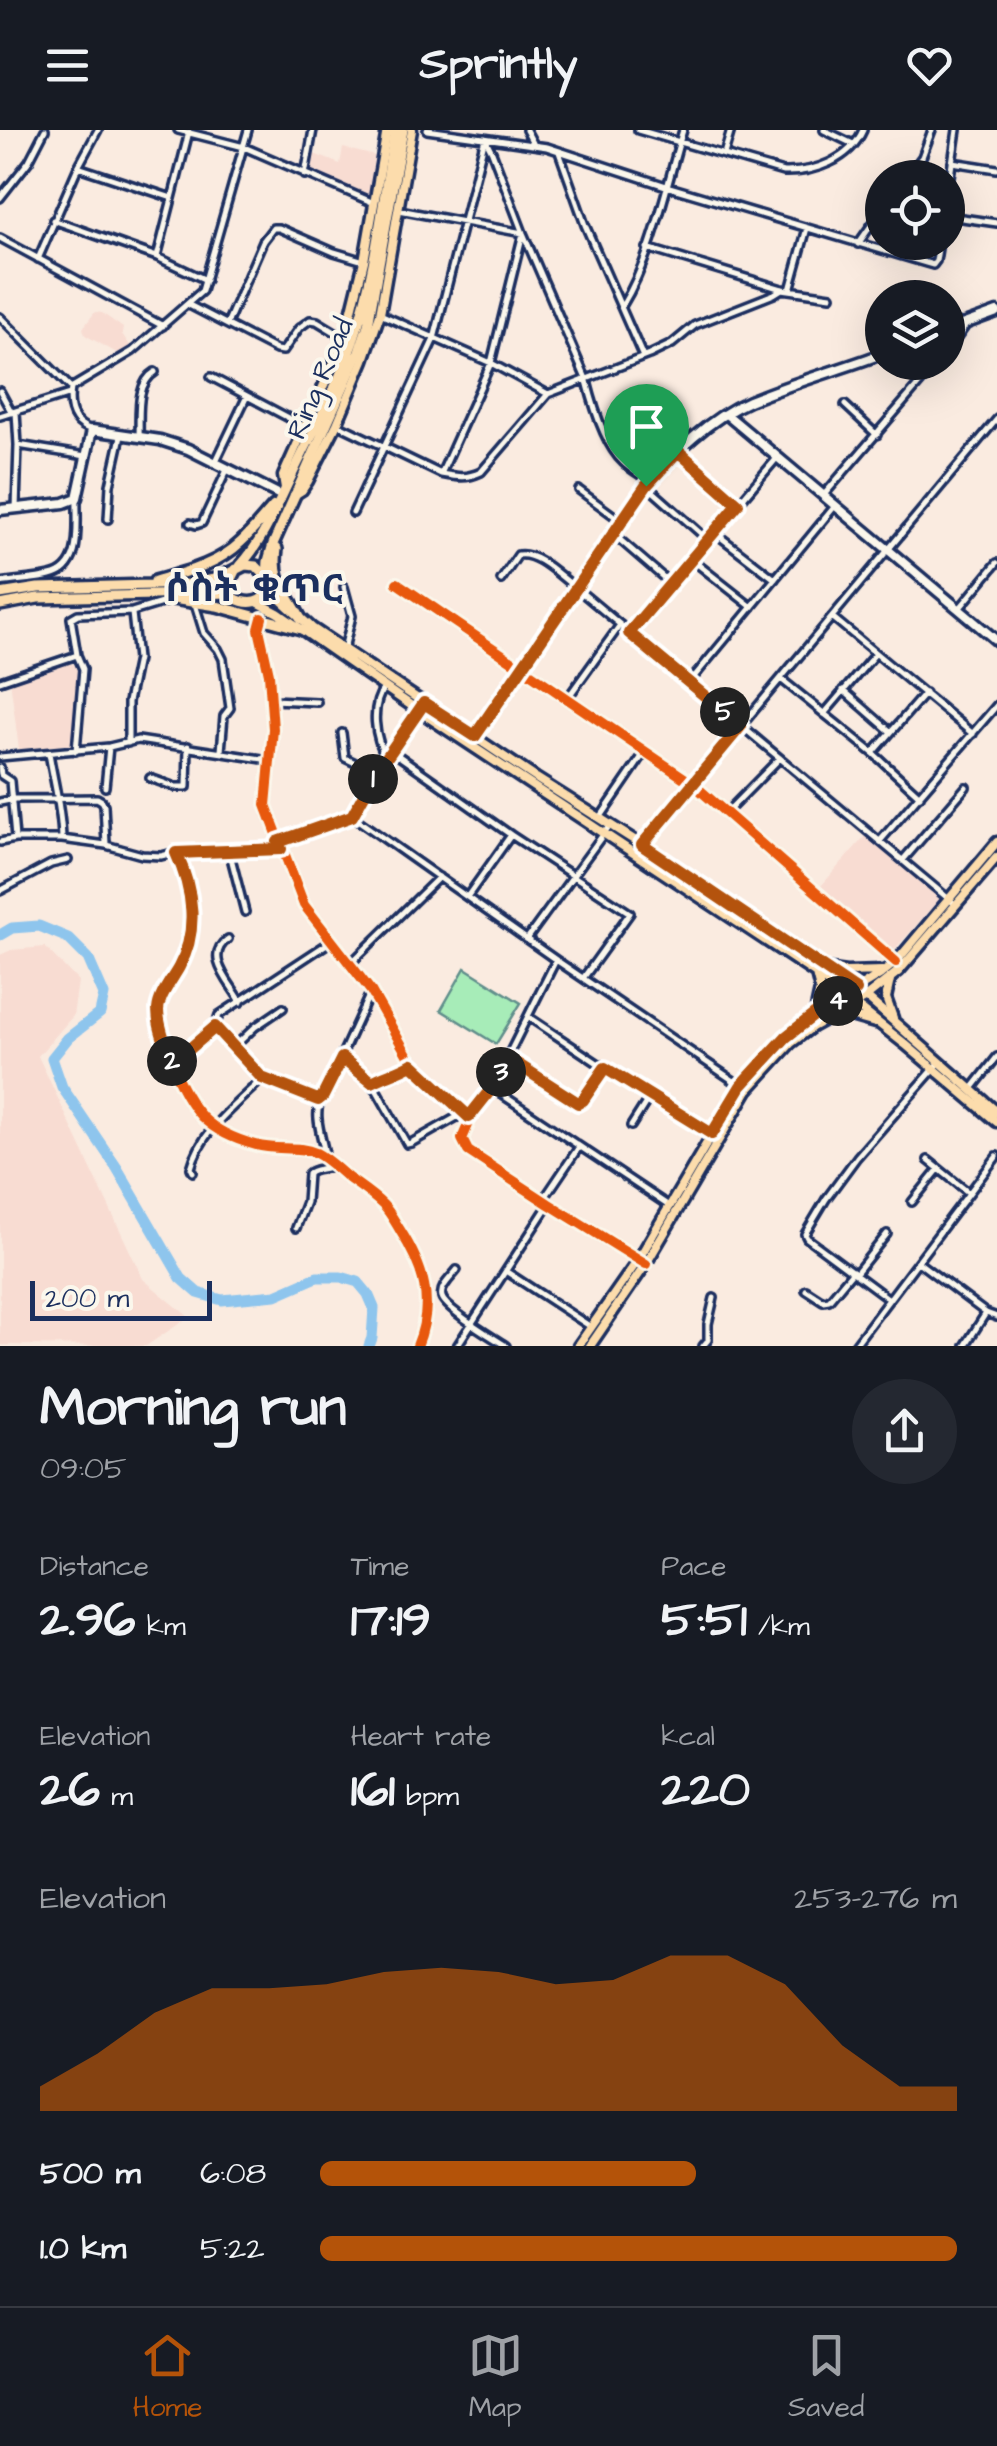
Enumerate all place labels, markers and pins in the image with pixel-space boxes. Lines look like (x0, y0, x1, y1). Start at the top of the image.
pin (604, 384, 689, 487)
pin: 5 (700, 687, 750, 737)
pin: 1 (348, 754, 398, 804)
pin: 4 (813, 976, 863, 1026)
pin: 2 (147, 1036, 197, 1086)
pin: 3 (476, 1047, 526, 1097)

